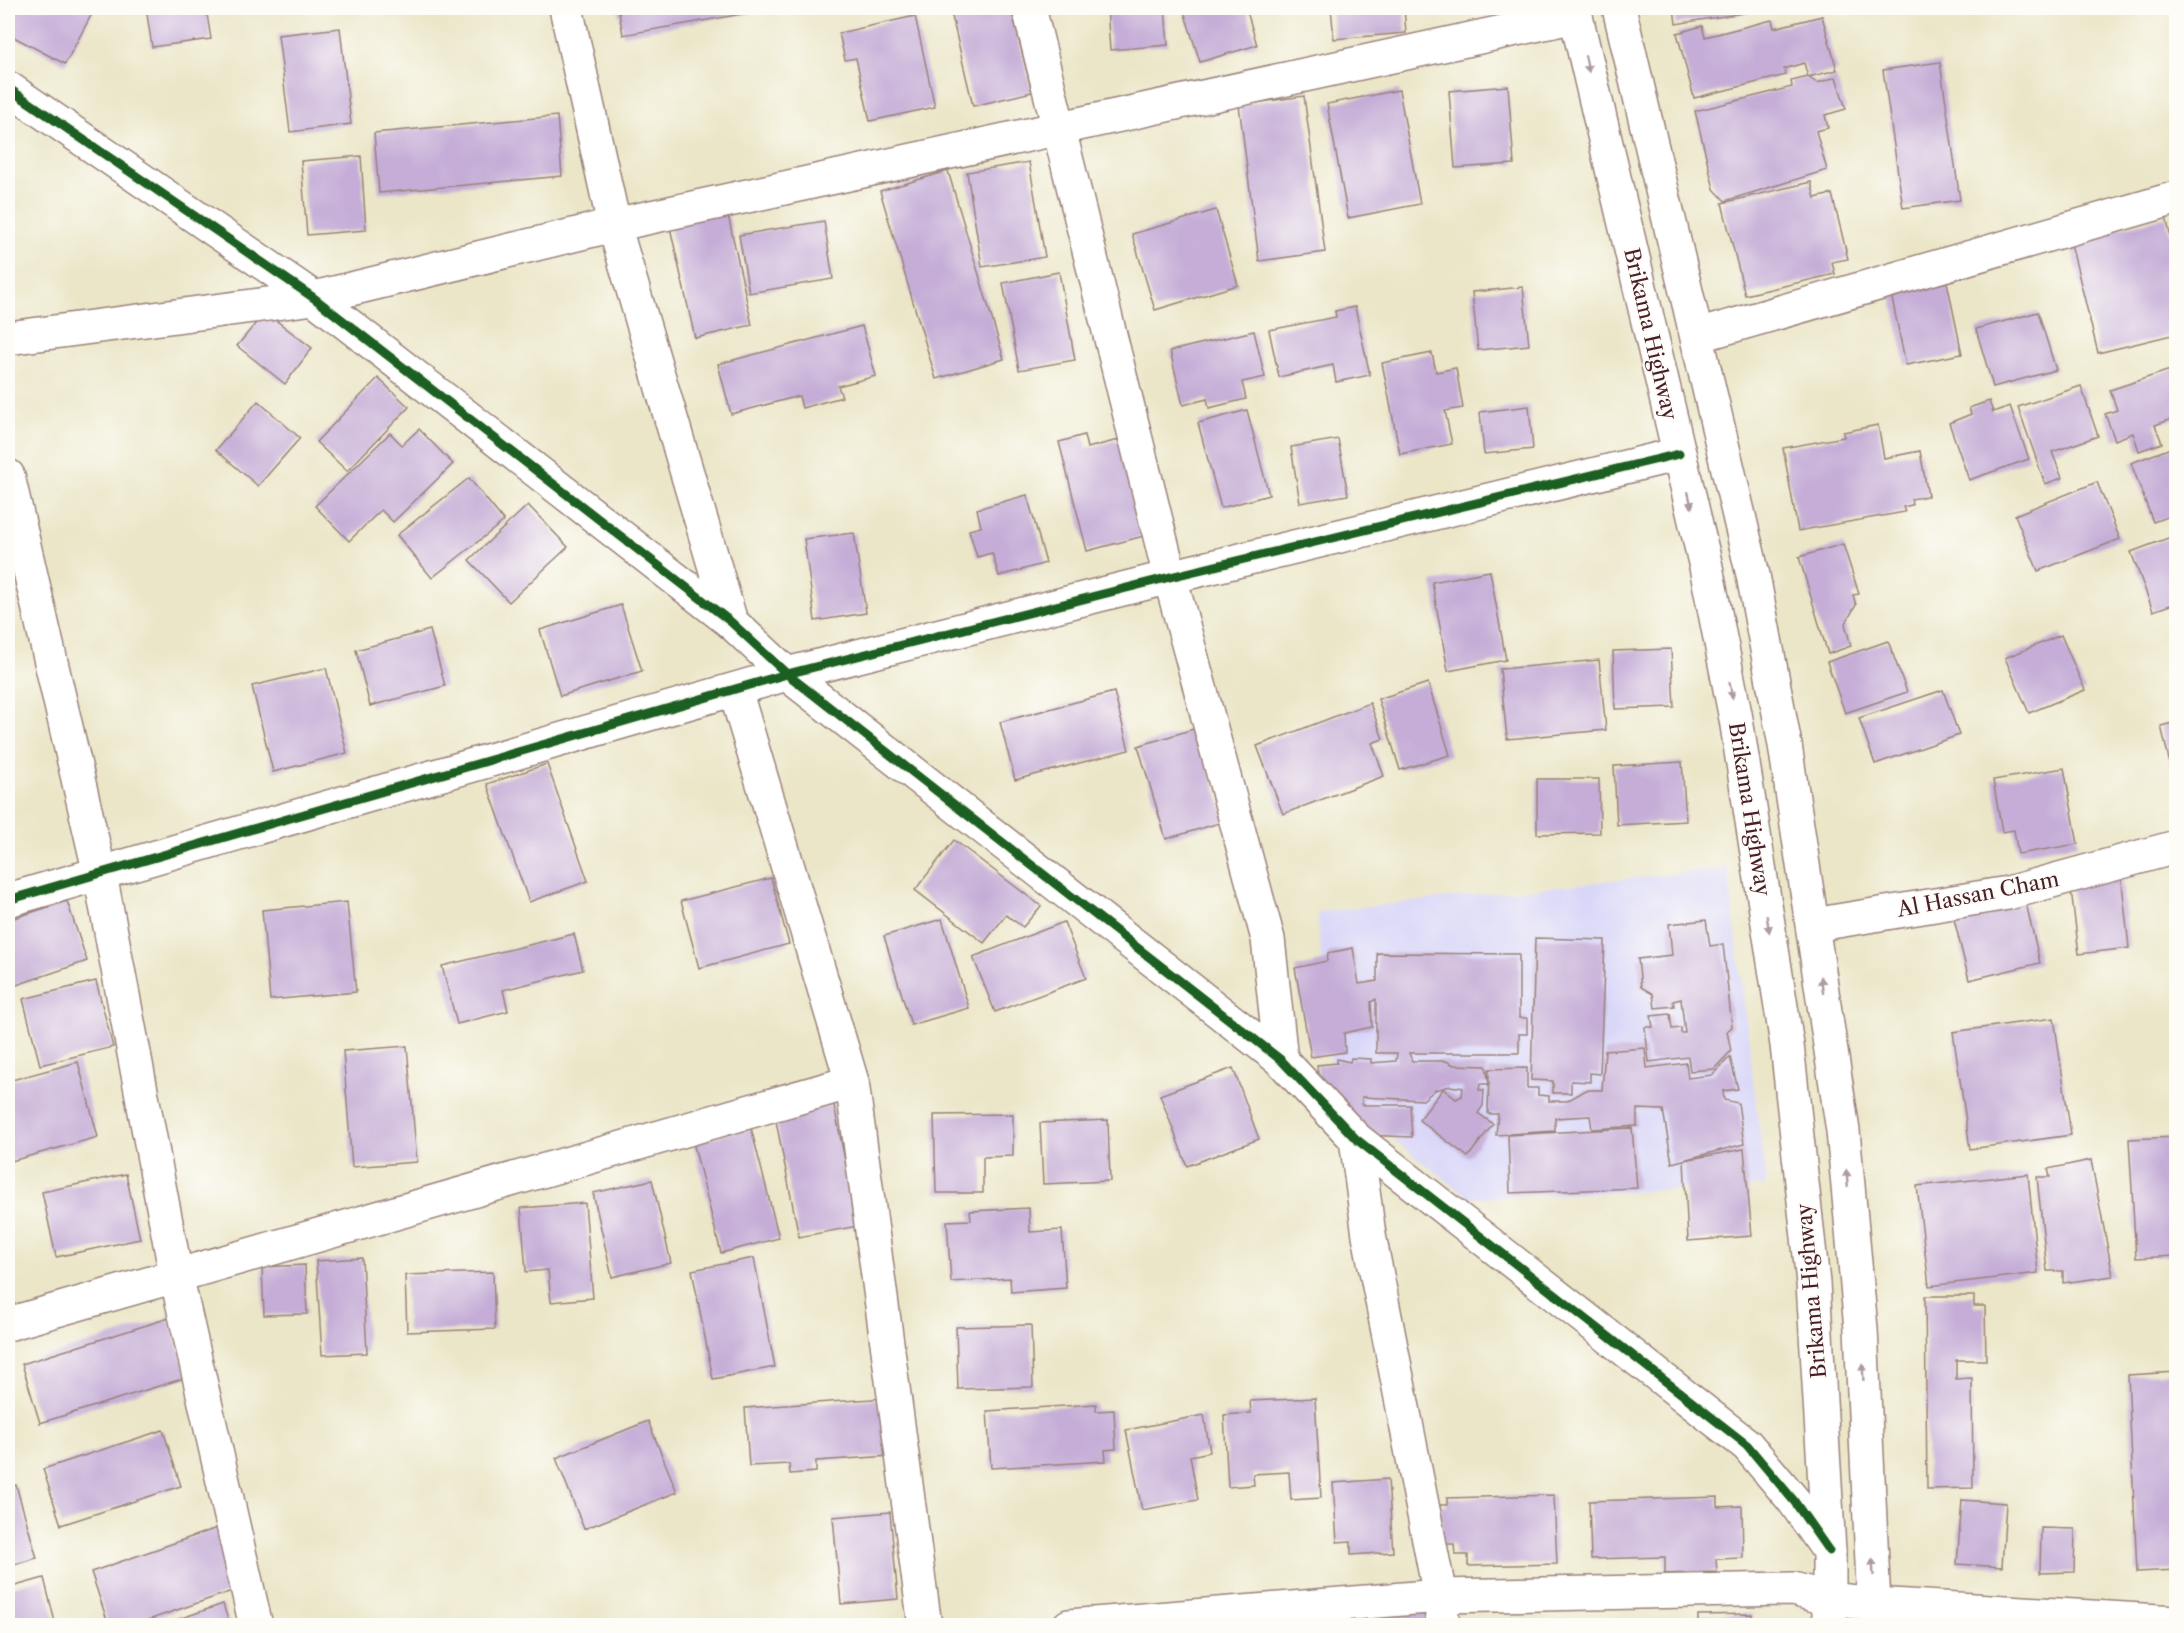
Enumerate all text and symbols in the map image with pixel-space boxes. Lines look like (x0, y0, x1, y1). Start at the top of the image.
one-way arrow (1583, 55, 1593, 74)
street label: Brikama Highway (1619, 246, 1683, 423)
one-way arrow (1685, 490, 1695, 509)
one-way arrow (1726, 681, 1736, 700)
street label: Brikama Highway (1724, 720, 1776, 898)
street label: Al Hassan Cham (1894, 866, 2061, 922)
one-way arrow (1764, 915, 1773, 934)
one-way arrow (1817, 975, 1826, 994)
one-way arrow (1842, 1168, 1852, 1187)
street label: Brikama Highway (1791, 1202, 1831, 1380)
one-way arrow (1858, 1363, 1867, 1382)
one-way arrow (1868, 1558, 1877, 1577)

